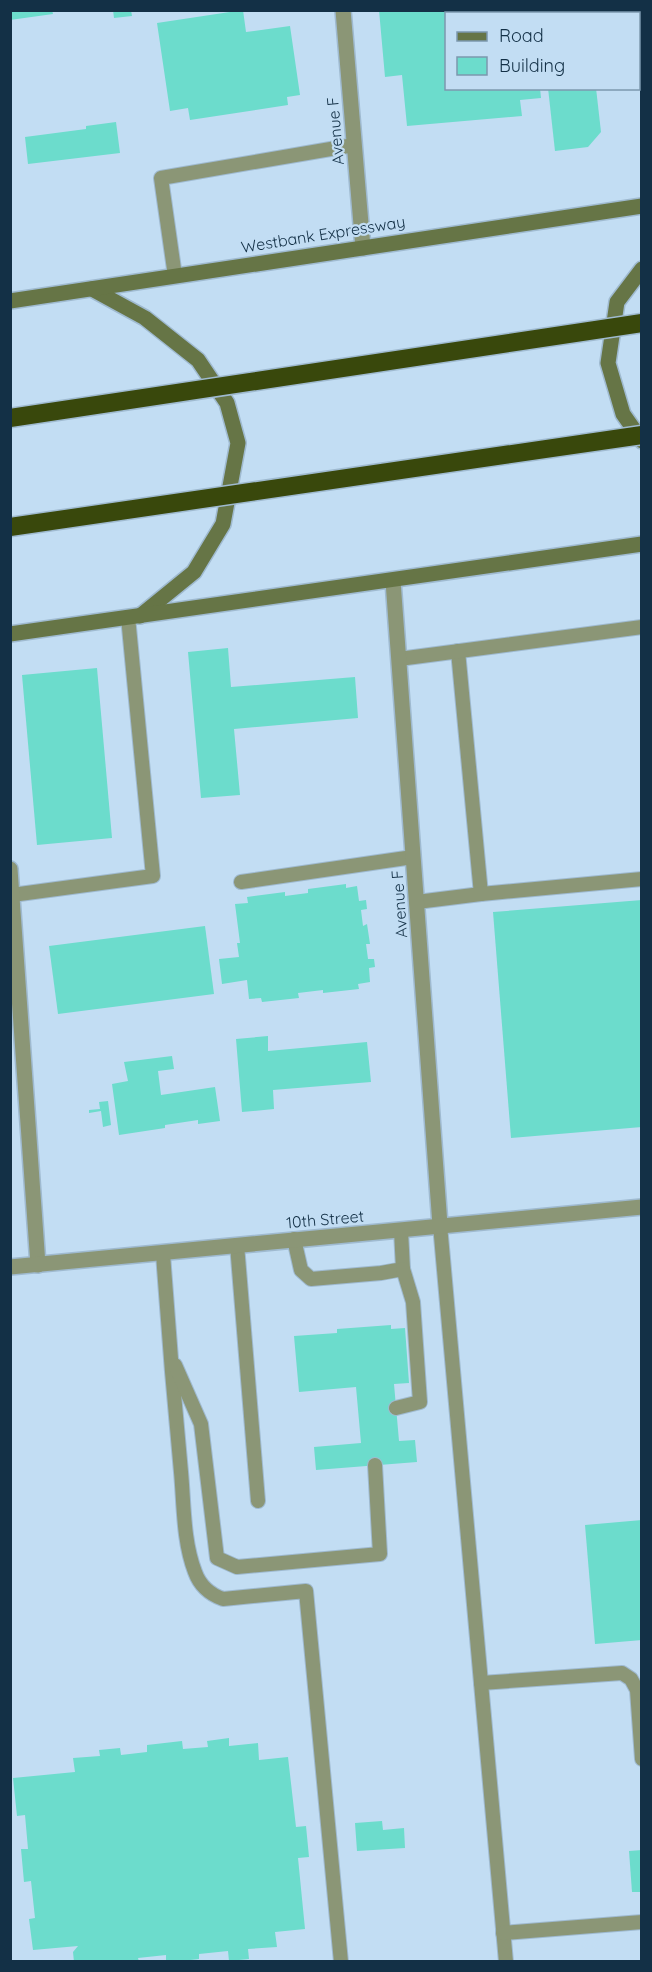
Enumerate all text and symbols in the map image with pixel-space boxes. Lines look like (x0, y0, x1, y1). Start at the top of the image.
legend (445, 12, 640, 90)
text: Road (499, 24, 544, 47)
text: Building (499, 54, 565, 77)
street label: Avenue F (322, 96, 348, 166)
street label: Westbank Expressway (239, 211, 407, 257)
street label: Avenue F (387, 869, 411, 939)
street label: 10th Street (285, 1206, 365, 1232)

